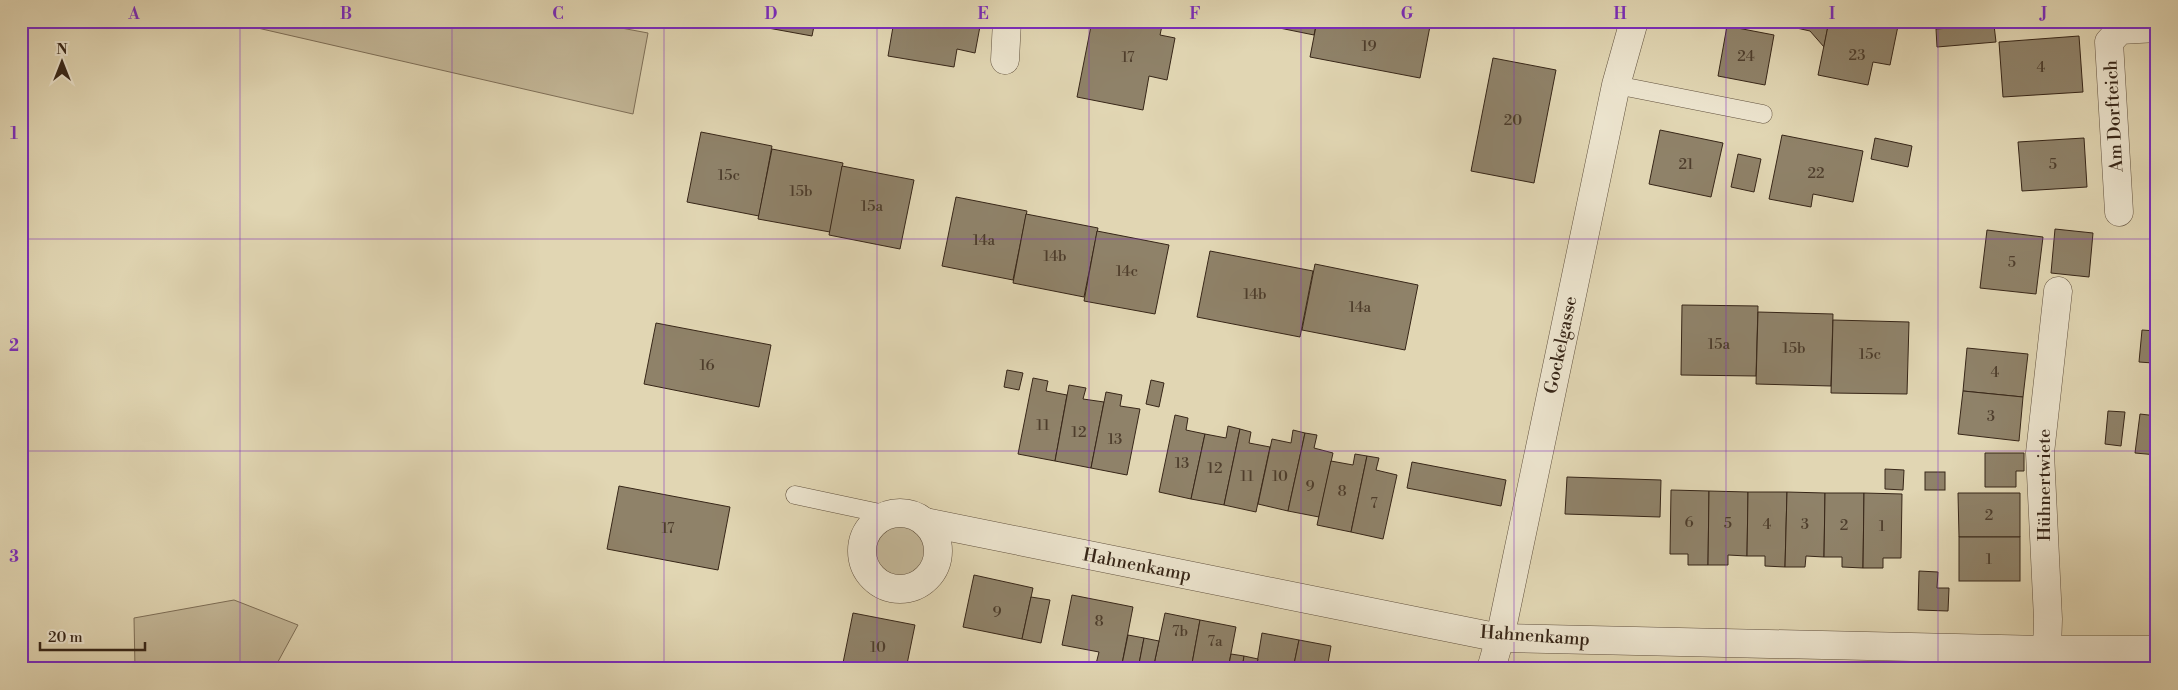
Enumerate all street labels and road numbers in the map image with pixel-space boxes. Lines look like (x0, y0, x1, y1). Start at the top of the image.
street label: Am Dorfteich (2100, 59, 2128, 174)
street label: Gockelgasse (1539, 294, 1583, 396)
street label: Hühnertwiete (2033, 429, 2056, 541)
street label: Hahnenkamp (1081, 543, 1193, 587)
street label: Hahnenkamp (1479, 621, 1591, 651)

